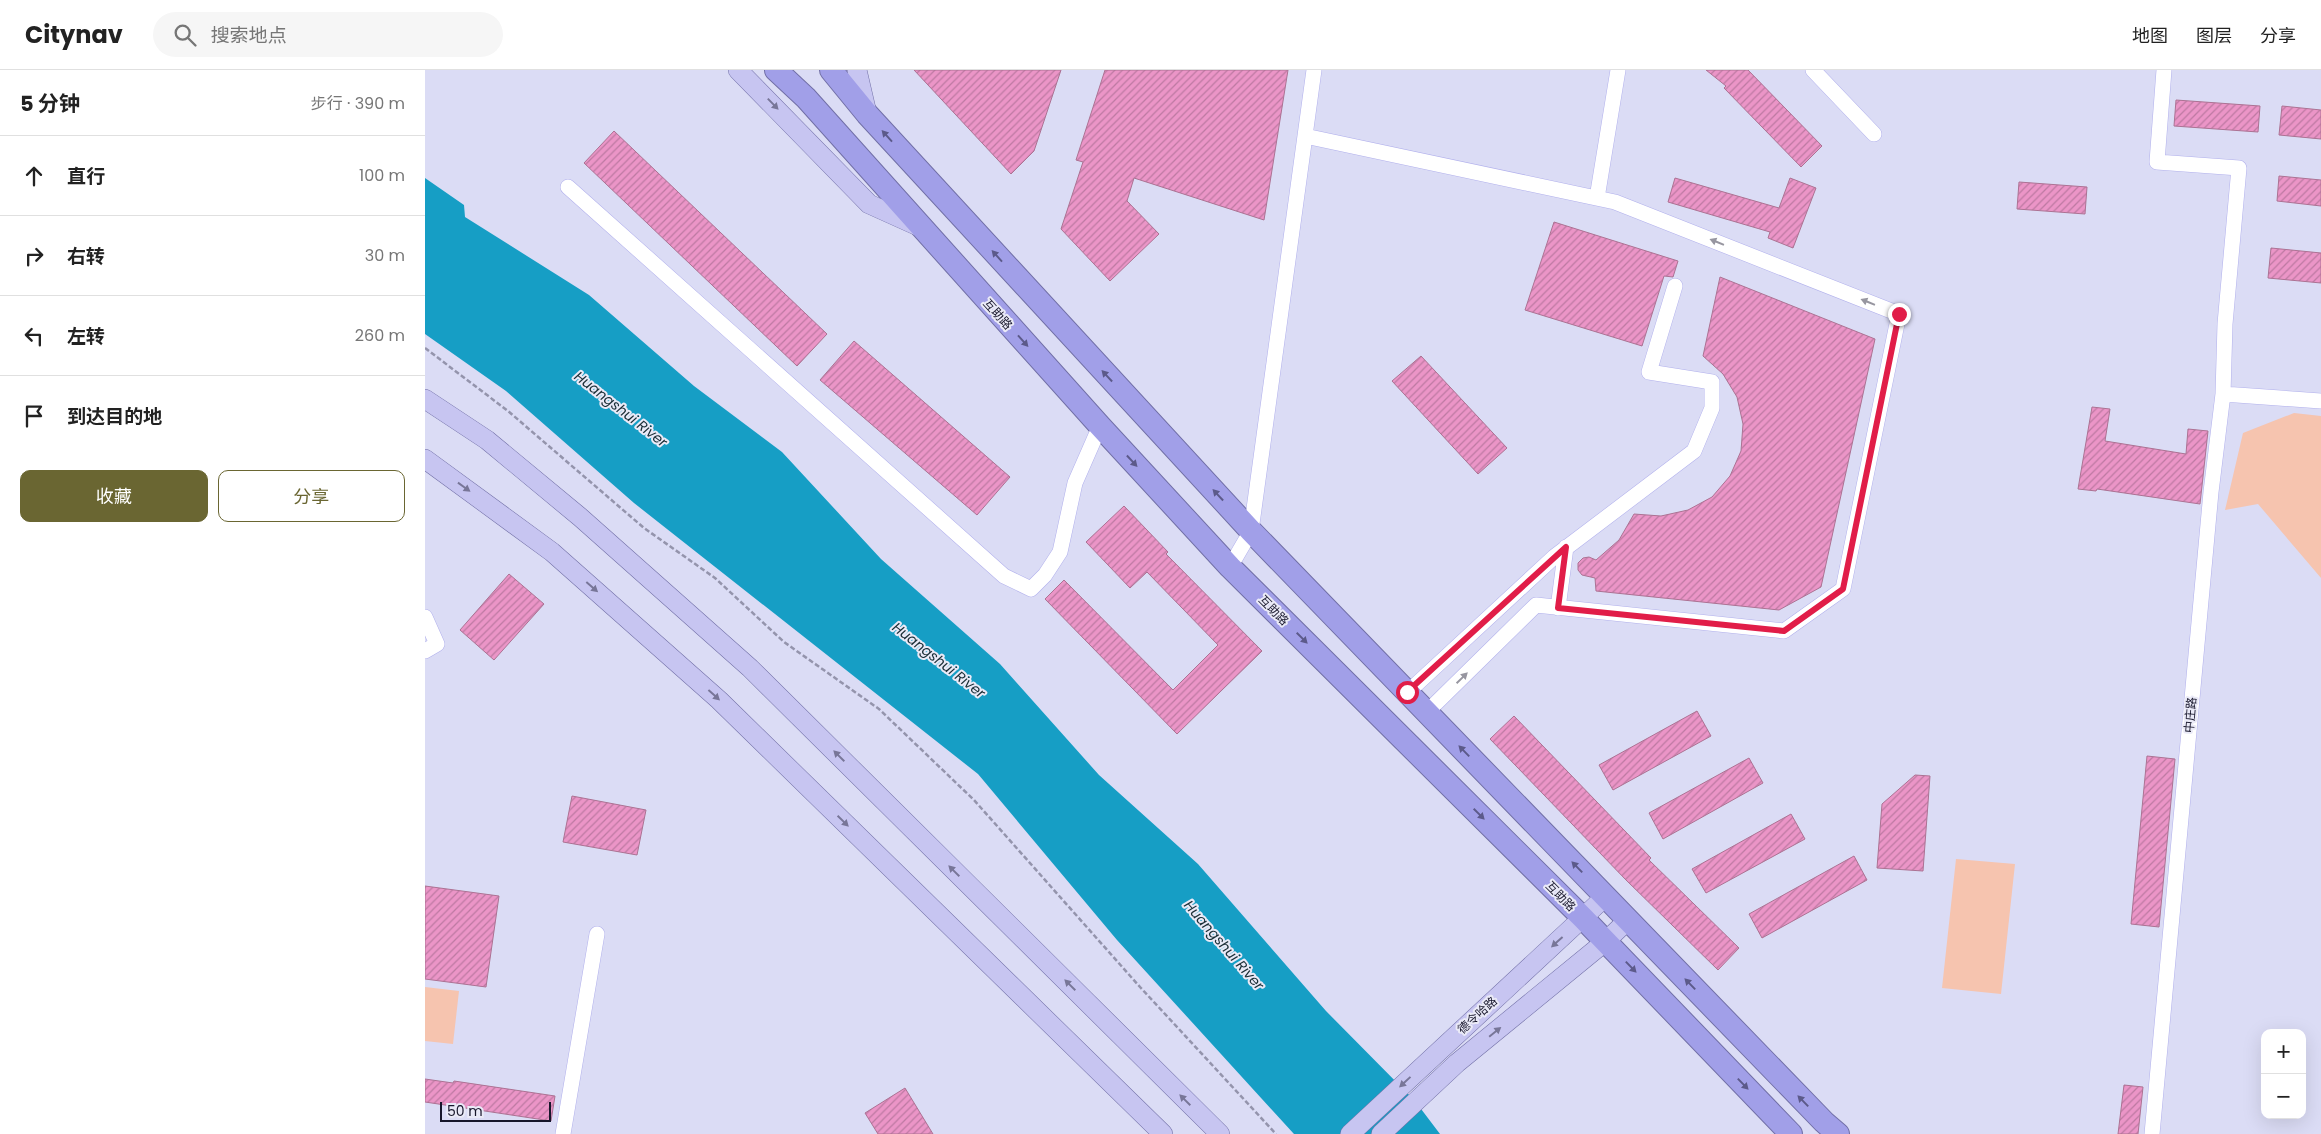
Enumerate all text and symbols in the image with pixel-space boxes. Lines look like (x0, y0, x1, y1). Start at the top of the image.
search box (153, 12, 503, 57)
text: Citynav (25, 18, 123, 51)
icon: search (171, 21, 199, 49)
text: 搜索地点 (211, 22, 287, 49)
text: 地图 (2132, 23, 2168, 48)
text: 图层 (2196, 23, 2232, 48)
text: 分享 (2260, 23, 2296, 48)
text: 5 分钟 (20, 89, 80, 118)
text: 步行 · 390 m (311, 92, 405, 115)
one-way arrow (767, 98, 779, 110)
one-way arrow (881, 131, 893, 143)
icon: ahead (20, 162, 48, 190)
text: 直行 (67, 163, 105, 190)
text: 100 m (359, 164, 405, 187)
one-way arrow (1709, 238, 1724, 246)
icon: right (20, 242, 48, 270)
text: 右转 (67, 243, 105, 270)
text: 30 m (365, 244, 405, 267)
one-way arrow (991, 251, 1003, 263)
street label: 互助路 (980, 295, 1016, 333)
one-way arrow (1860, 298, 1875, 306)
route end (1888, 303, 1911, 326)
icon: left (20, 322, 48, 350)
text: 左转 (67, 323, 105, 350)
text: 260 m (355, 324, 405, 347)
one-way arrow (1017, 335, 1029, 347)
water label: Huangshui River (570, 366, 672, 452)
one-way arrow (1101, 370, 1113, 382)
icon: arrive (20, 402, 48, 430)
text: 到达目的地 (67, 403, 162, 430)
one-way arrow (1127, 455, 1138, 468)
button: 收藏 (20, 470, 208, 522)
button: 分享 (218, 470, 405, 522)
one-way arrow (457, 482, 470, 493)
one-way arrow (1212, 489, 1224, 501)
one-way arrow (586, 582, 599, 593)
street label: 互助路 (1255, 591, 1293, 629)
water label: Huangshui River (888, 617, 990, 703)
one-way arrow (1296, 632, 1308, 644)
one-way arrow (1455, 672, 1467, 684)
route start (1396, 681, 1419, 704)
one-way arrow (707, 689, 719, 701)
street label: 中庄路 (2180, 696, 2200, 734)
one-way arrow (1458, 745, 1470, 757)
one-way arrow (833, 750, 845, 762)
one-way arrow (1473, 808, 1485, 820)
one-way arrow (837, 815, 849, 827)
one-way arrow (1571, 861, 1583, 873)
one-way arrow (949, 865, 961, 877)
street label: 互助路 (1542, 877, 1580, 915)
water label: Huangshui River (1179, 896, 1269, 995)
one-way arrow (1551, 936, 1563, 948)
one-way arrow (1625, 961, 1637, 973)
one-way arrow (1684, 978, 1696, 990)
one-way arrow (1064, 979, 1076, 991)
street label: 德令哈路 (1453, 993, 1501, 1037)
one-way arrow (1488, 1026, 1501, 1037)
map controls (2261, 1029, 2306, 1119)
button: + (2261, 1029, 2306, 1074)
button: − (2261, 1074, 2306, 1119)
one-way arrow (1400, 1076, 1412, 1088)
one-way arrow (1737, 1078, 1749, 1090)
one-way arrow (1179, 1094, 1191, 1106)
one-way arrow (1797, 1095, 1809, 1107)
scale bar (440, 1099, 551, 1122)
text: 50 m (447, 1101, 483, 1121)

